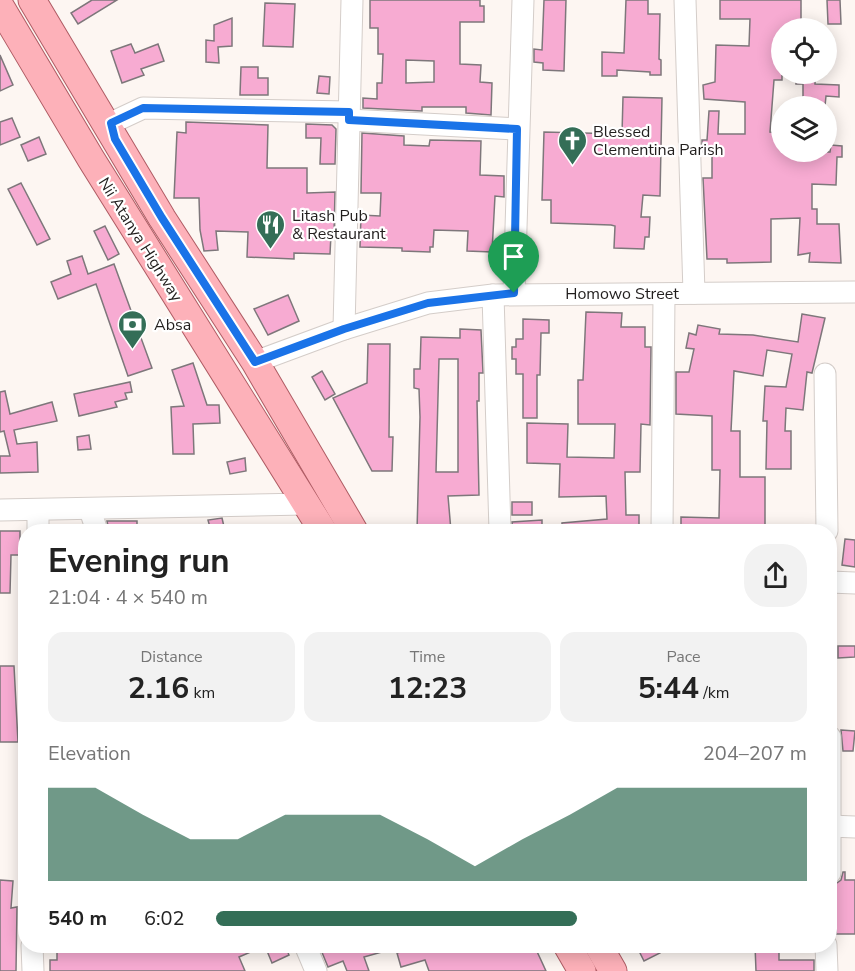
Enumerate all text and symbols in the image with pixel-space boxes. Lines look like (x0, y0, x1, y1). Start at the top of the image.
map controls (771, 18, 837, 162)
button: locate (771, 18, 837, 84)
button: layers (771, 96, 837, 162)
place label: Blessed Clementina Parish (593, 121, 724, 161)
church icon: Blessed Clementina Parish (556, 124, 588, 166)
street label: Nii Atanya Highway (93, 173, 188, 307)
place label: Litash Pub & Restaurant (292, 205, 386, 245)
restaurant icon: Litash Pub & Restaurant (255, 208, 287, 250)
pin (488, 231, 539, 293)
icon: arrive (497, 240, 530, 273)
street label: Homowo Street (565, 283, 679, 305)
bank icon: Absa (117, 308, 149, 350)
place label: Absa (154, 314, 191, 336)
text: Evening run (48, 539, 230, 584)
button: share (744, 544, 807, 607)
text: 21:04 · 4 × 540 m (48, 584, 208, 611)
text: Distance (140, 646, 203, 668)
text: Time (410, 646, 445, 668)
text: Pace (667, 646, 700, 668)
text: 2.16 (128, 668, 189, 709)
text: 12:23 (388, 668, 467, 709)
text: 5:44 (638, 668, 699, 709)
text: km (189, 682, 215, 704)
text: /km (699, 682, 729, 704)
text: Elevation (48, 740, 131, 767)
text: 204–207 m (703, 740, 807, 767)
text: 540 m (48, 905, 107, 932)
text: 6:02 (144, 905, 185, 932)

